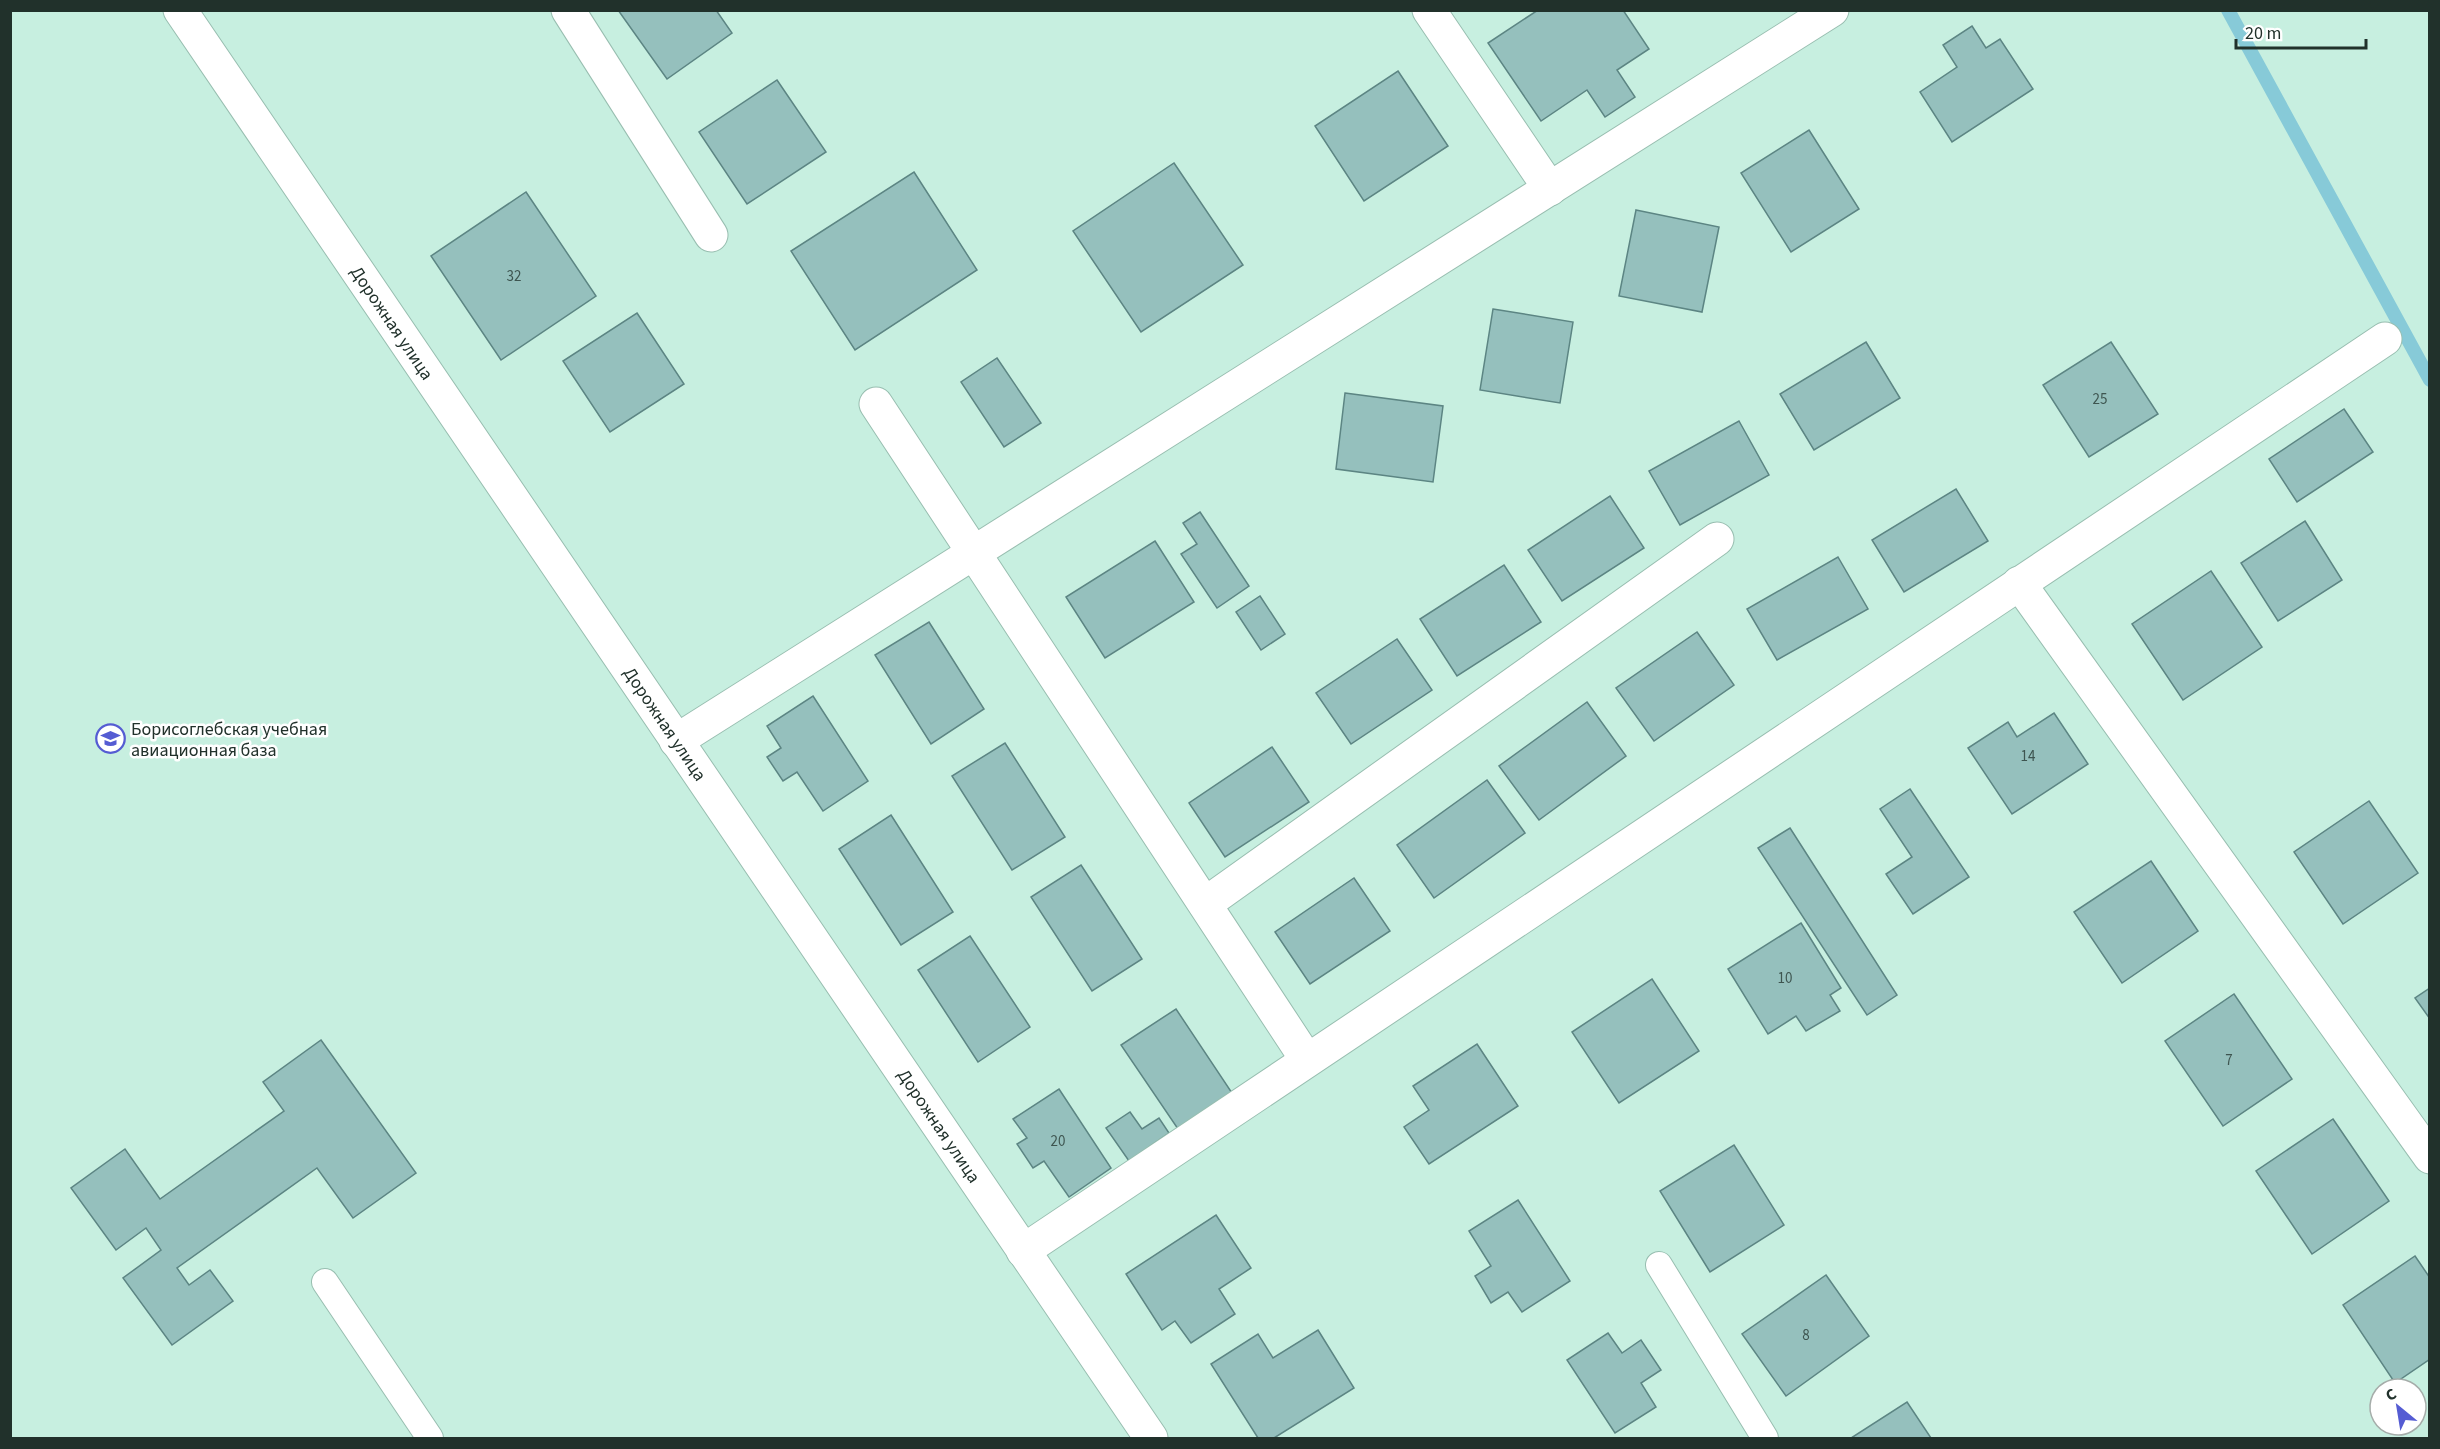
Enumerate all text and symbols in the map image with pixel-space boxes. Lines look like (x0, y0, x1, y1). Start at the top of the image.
scale bar (2236, 12, 2366, 50)
text: 20 m (2245, 21, 2281, 46)
street label: Дорожная улица (344, 261, 439, 385)
house number: 32 (507, 266, 521, 287)
house number: 25 (2093, 389, 2107, 410)
street label: Дорожная улица (617, 662, 712, 786)
place label: Борисоглебская учебная авиационная база (131, 717, 327, 763)
school or university icon: Борисоглебская учебная авиационная база (94, 723, 126, 755)
house number: 14 (2021, 746, 2036, 767)
house number: 10 (1778, 968, 1792, 989)
house number: 7 (2225, 1050, 2233, 1071)
street label: Дорожная улица (891, 1064, 986, 1188)
house number: 20 (1051, 1131, 1065, 1152)
house number: 8 (1802, 1325, 1810, 1346)
north arrow (2368, 1377, 2428, 1437)
text: С (2381, 1383, 2401, 1407)

